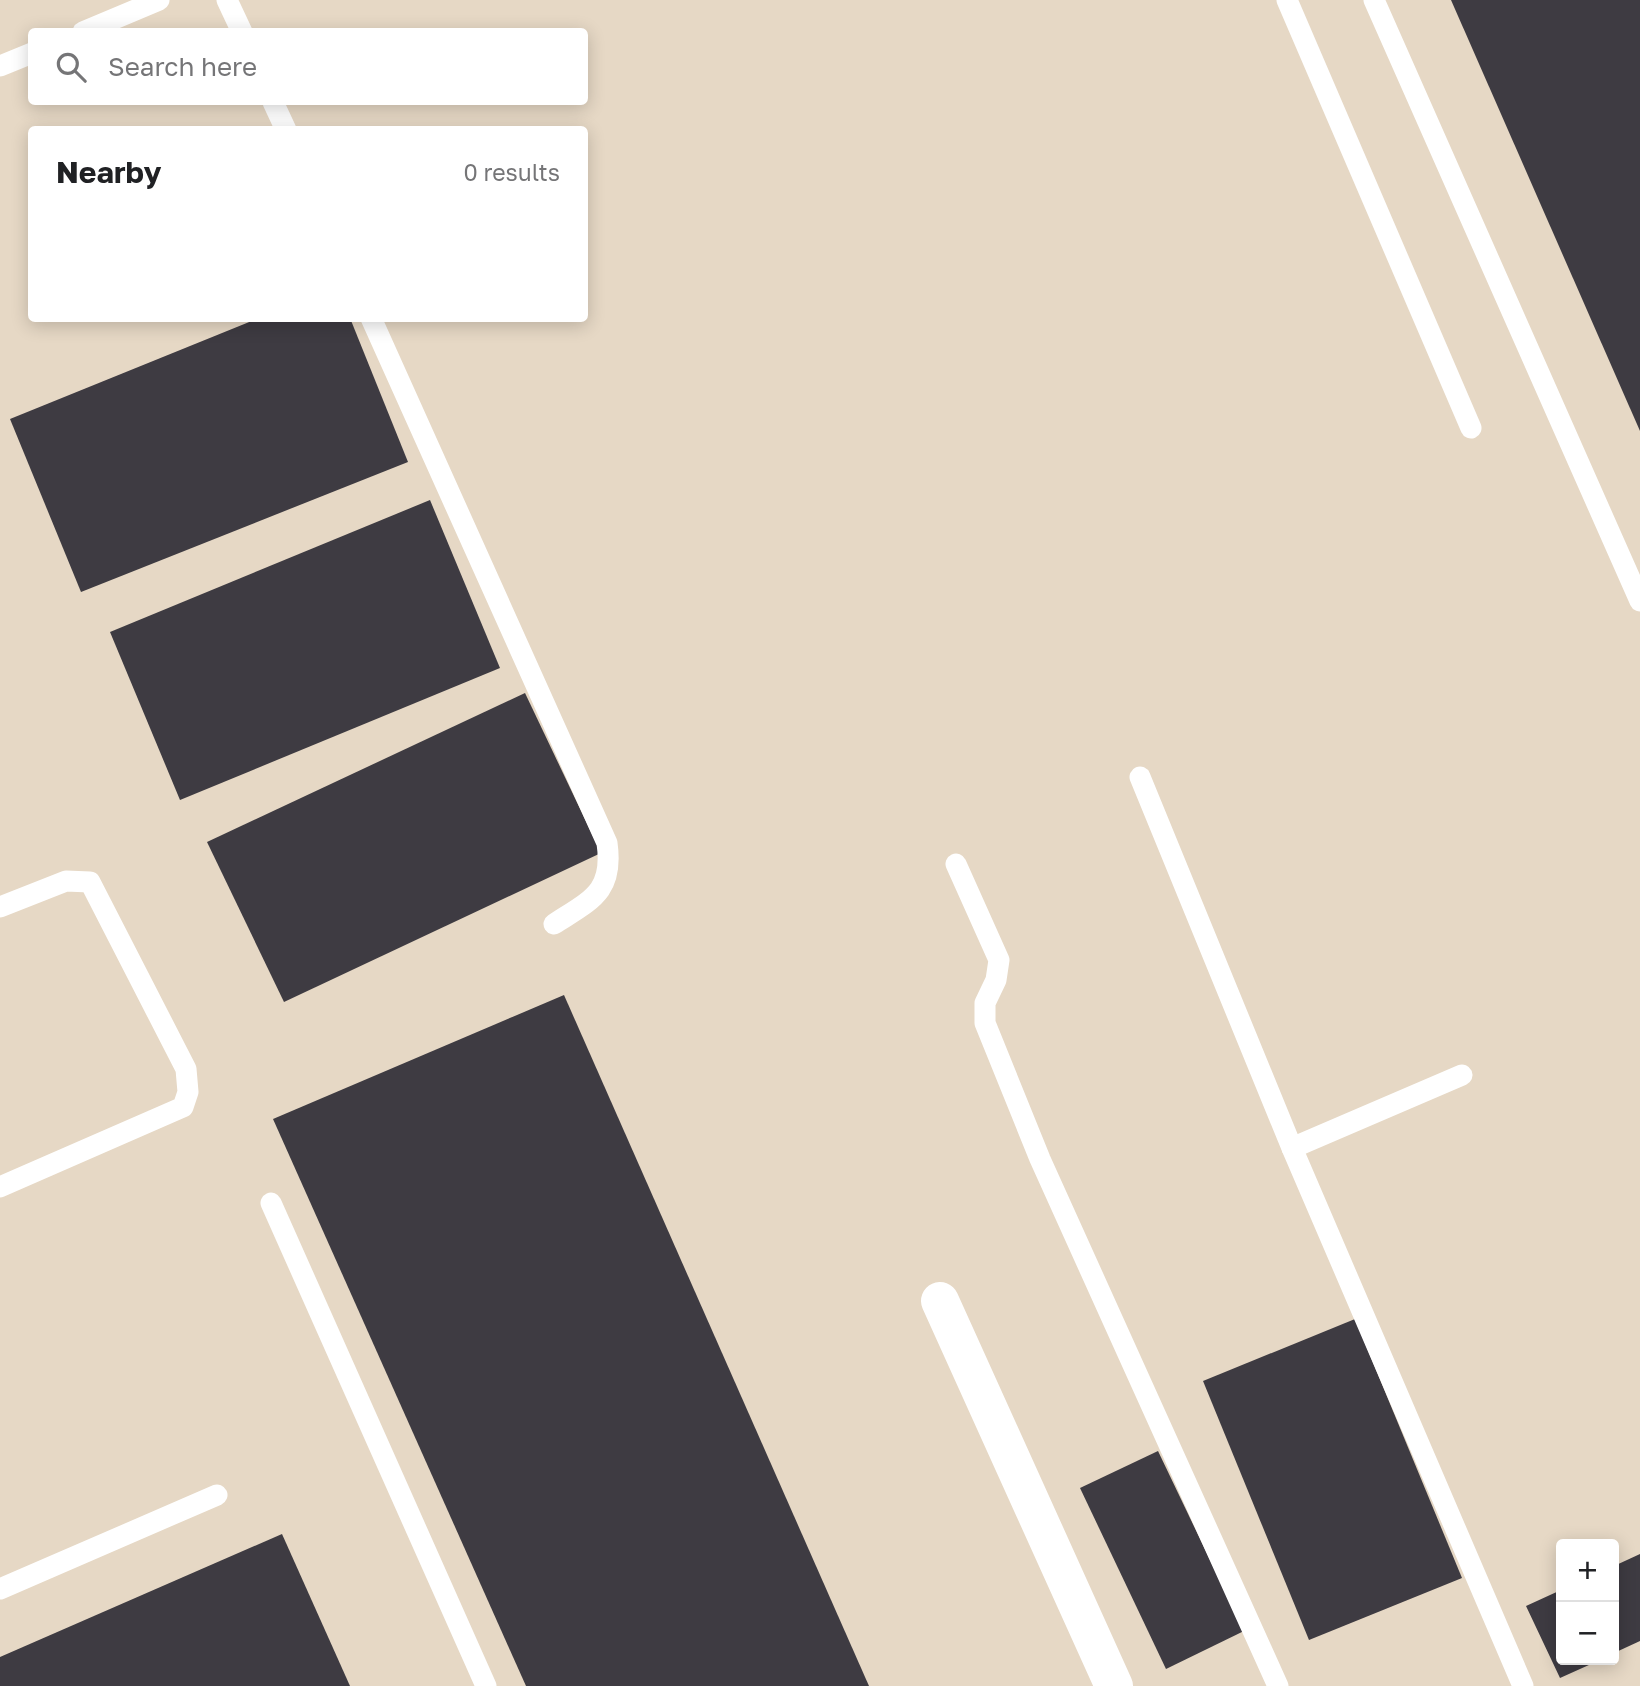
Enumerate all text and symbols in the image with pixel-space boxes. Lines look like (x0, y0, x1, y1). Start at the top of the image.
search box (28, 28, 588, 105)
icon: search (52, 48, 90, 86)
text: Search here (108, 51, 257, 82)
text: Nearby (56, 154, 161, 190)
text: 0 results (464, 158, 560, 186)
map controls (1556, 1539, 1619, 1665)
button: + (1556, 1539, 1619, 1602)
button: − (1556, 1602, 1619, 1665)

